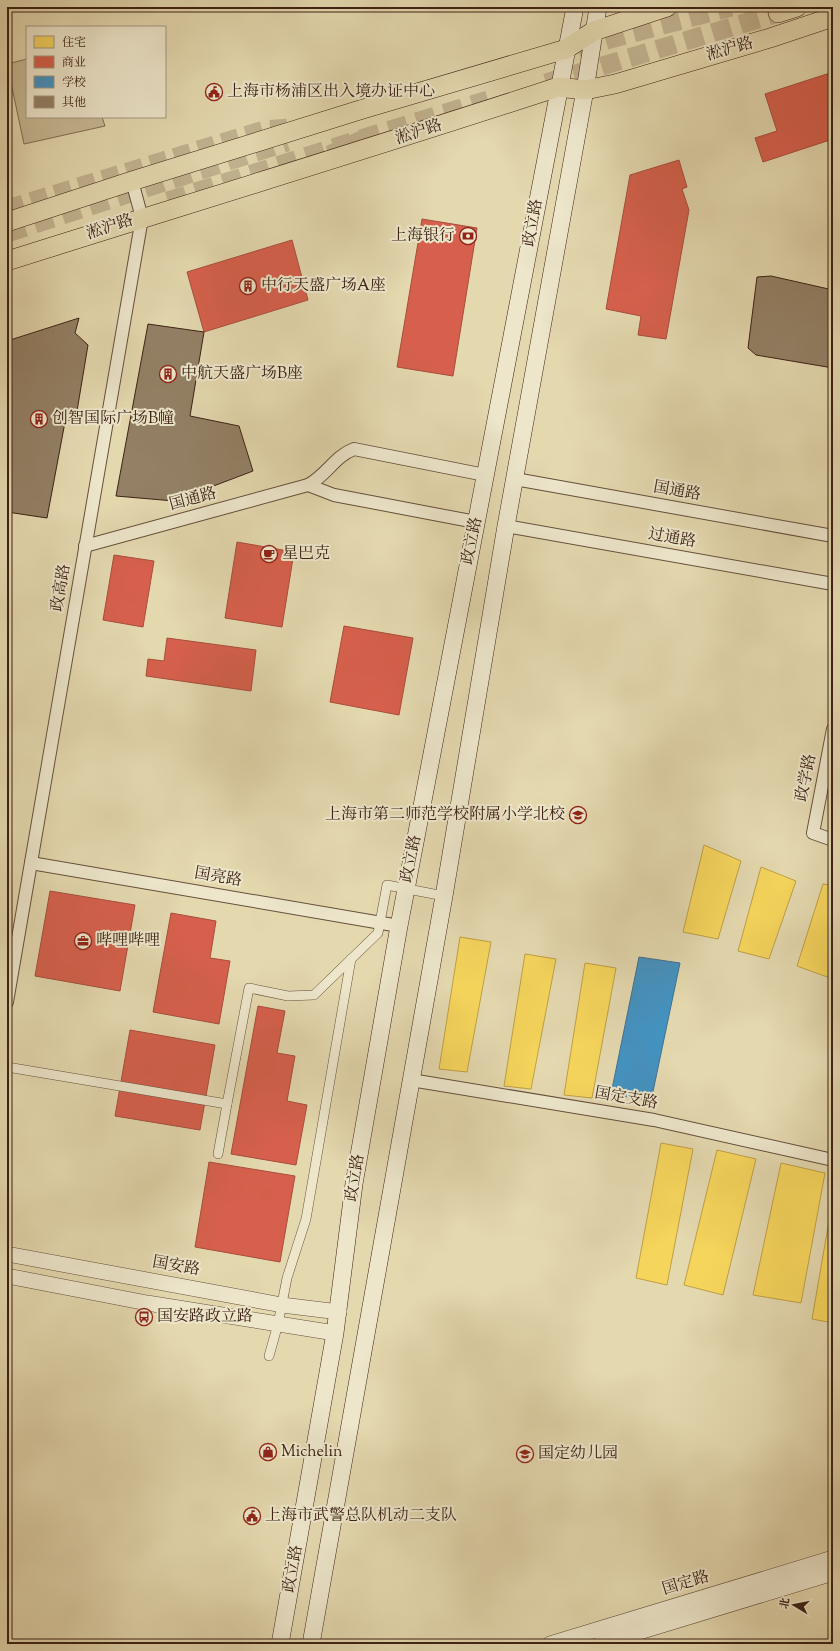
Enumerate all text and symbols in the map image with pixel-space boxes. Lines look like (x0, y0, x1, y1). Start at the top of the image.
legend (26, 26, 166, 118)
street label: 淞沪路 (704, 32, 756, 68)
text: 住宅 (62, 34, 86, 52)
text: 商业 (62, 54, 86, 72)
text: 学校 (62, 74, 86, 92)
place label: 上海市杨浦区出入境办证中心 (227, 81, 435, 104)
public building icon: 上海市杨浦区出入境办证中心 (204, 82, 224, 102)
text: 其他 (62, 94, 86, 112)
street label: 淞沪路 (393, 115, 445, 151)
street label: 政立路 (519, 197, 549, 249)
street label: 淞沪路 (84, 210, 136, 246)
place label: 上海银行 (391, 225, 455, 248)
bank icon: 上海银行 (458, 226, 478, 246)
place label: 中行天盛广场A座 (261, 275, 386, 298)
building icon: 中行天盛广场A座 (238, 276, 258, 296)
place label: 中航天盛广场B座 (181, 363, 303, 386)
building icon: 中航天盛广场B座 (158, 364, 178, 384)
place label: 创智国际广场B幢 (52, 408, 174, 431)
building icon: 创智国际广场B幢 (29, 409, 49, 429)
street label: 国通路 (651, 477, 703, 507)
street label: 国通路 (167, 483, 219, 517)
street label: 政立路 (457, 515, 489, 567)
street label: 过通路 (646, 524, 698, 554)
place label: 星巴克 (282, 543, 330, 566)
cafe icon: 星巴克 (259, 544, 279, 564)
street label: 政高路 (47, 562, 77, 614)
street label: 政学路 (791, 752, 823, 804)
place label: 上海市第二师范学校附属小学北校 (325, 804, 565, 827)
school or university icon: 上海市第二师范学校附属小学北校 (568, 805, 588, 825)
street label: 政立路 (396, 833, 428, 885)
street label: 国亮路 (192, 863, 244, 893)
place label: 哔哩哔哩 (96, 930, 160, 953)
office icon: 哔哩哔哩 (73, 931, 93, 951)
street label: 国定支路 (592, 1082, 660, 1116)
street label: 政立路 (341, 1152, 371, 1204)
street label: 国安路 (150, 1252, 202, 1282)
place label: 国安路政立路 (157, 1306, 253, 1329)
bus stop icon: 国安路政立路 (134, 1307, 154, 1327)
place label: Michelin (281, 1441, 343, 1464)
shop icon: Michelin (258, 1442, 278, 1462)
place label: 国定幼儿园 (538, 1443, 618, 1466)
school or university icon: 国定幼儿园 (515, 1444, 535, 1464)
place label: 上海市武警总队机动二支队 (265, 1505, 457, 1528)
public building icon: 上海市武警总队机动二支队 (242, 1506, 262, 1526)
street label: 政立路 (279, 1543, 309, 1595)
street label: 国定路 (660, 1566, 712, 1602)
north arrow (774, 1585, 814, 1625)
text: 北 (776, 1597, 794, 1610)

